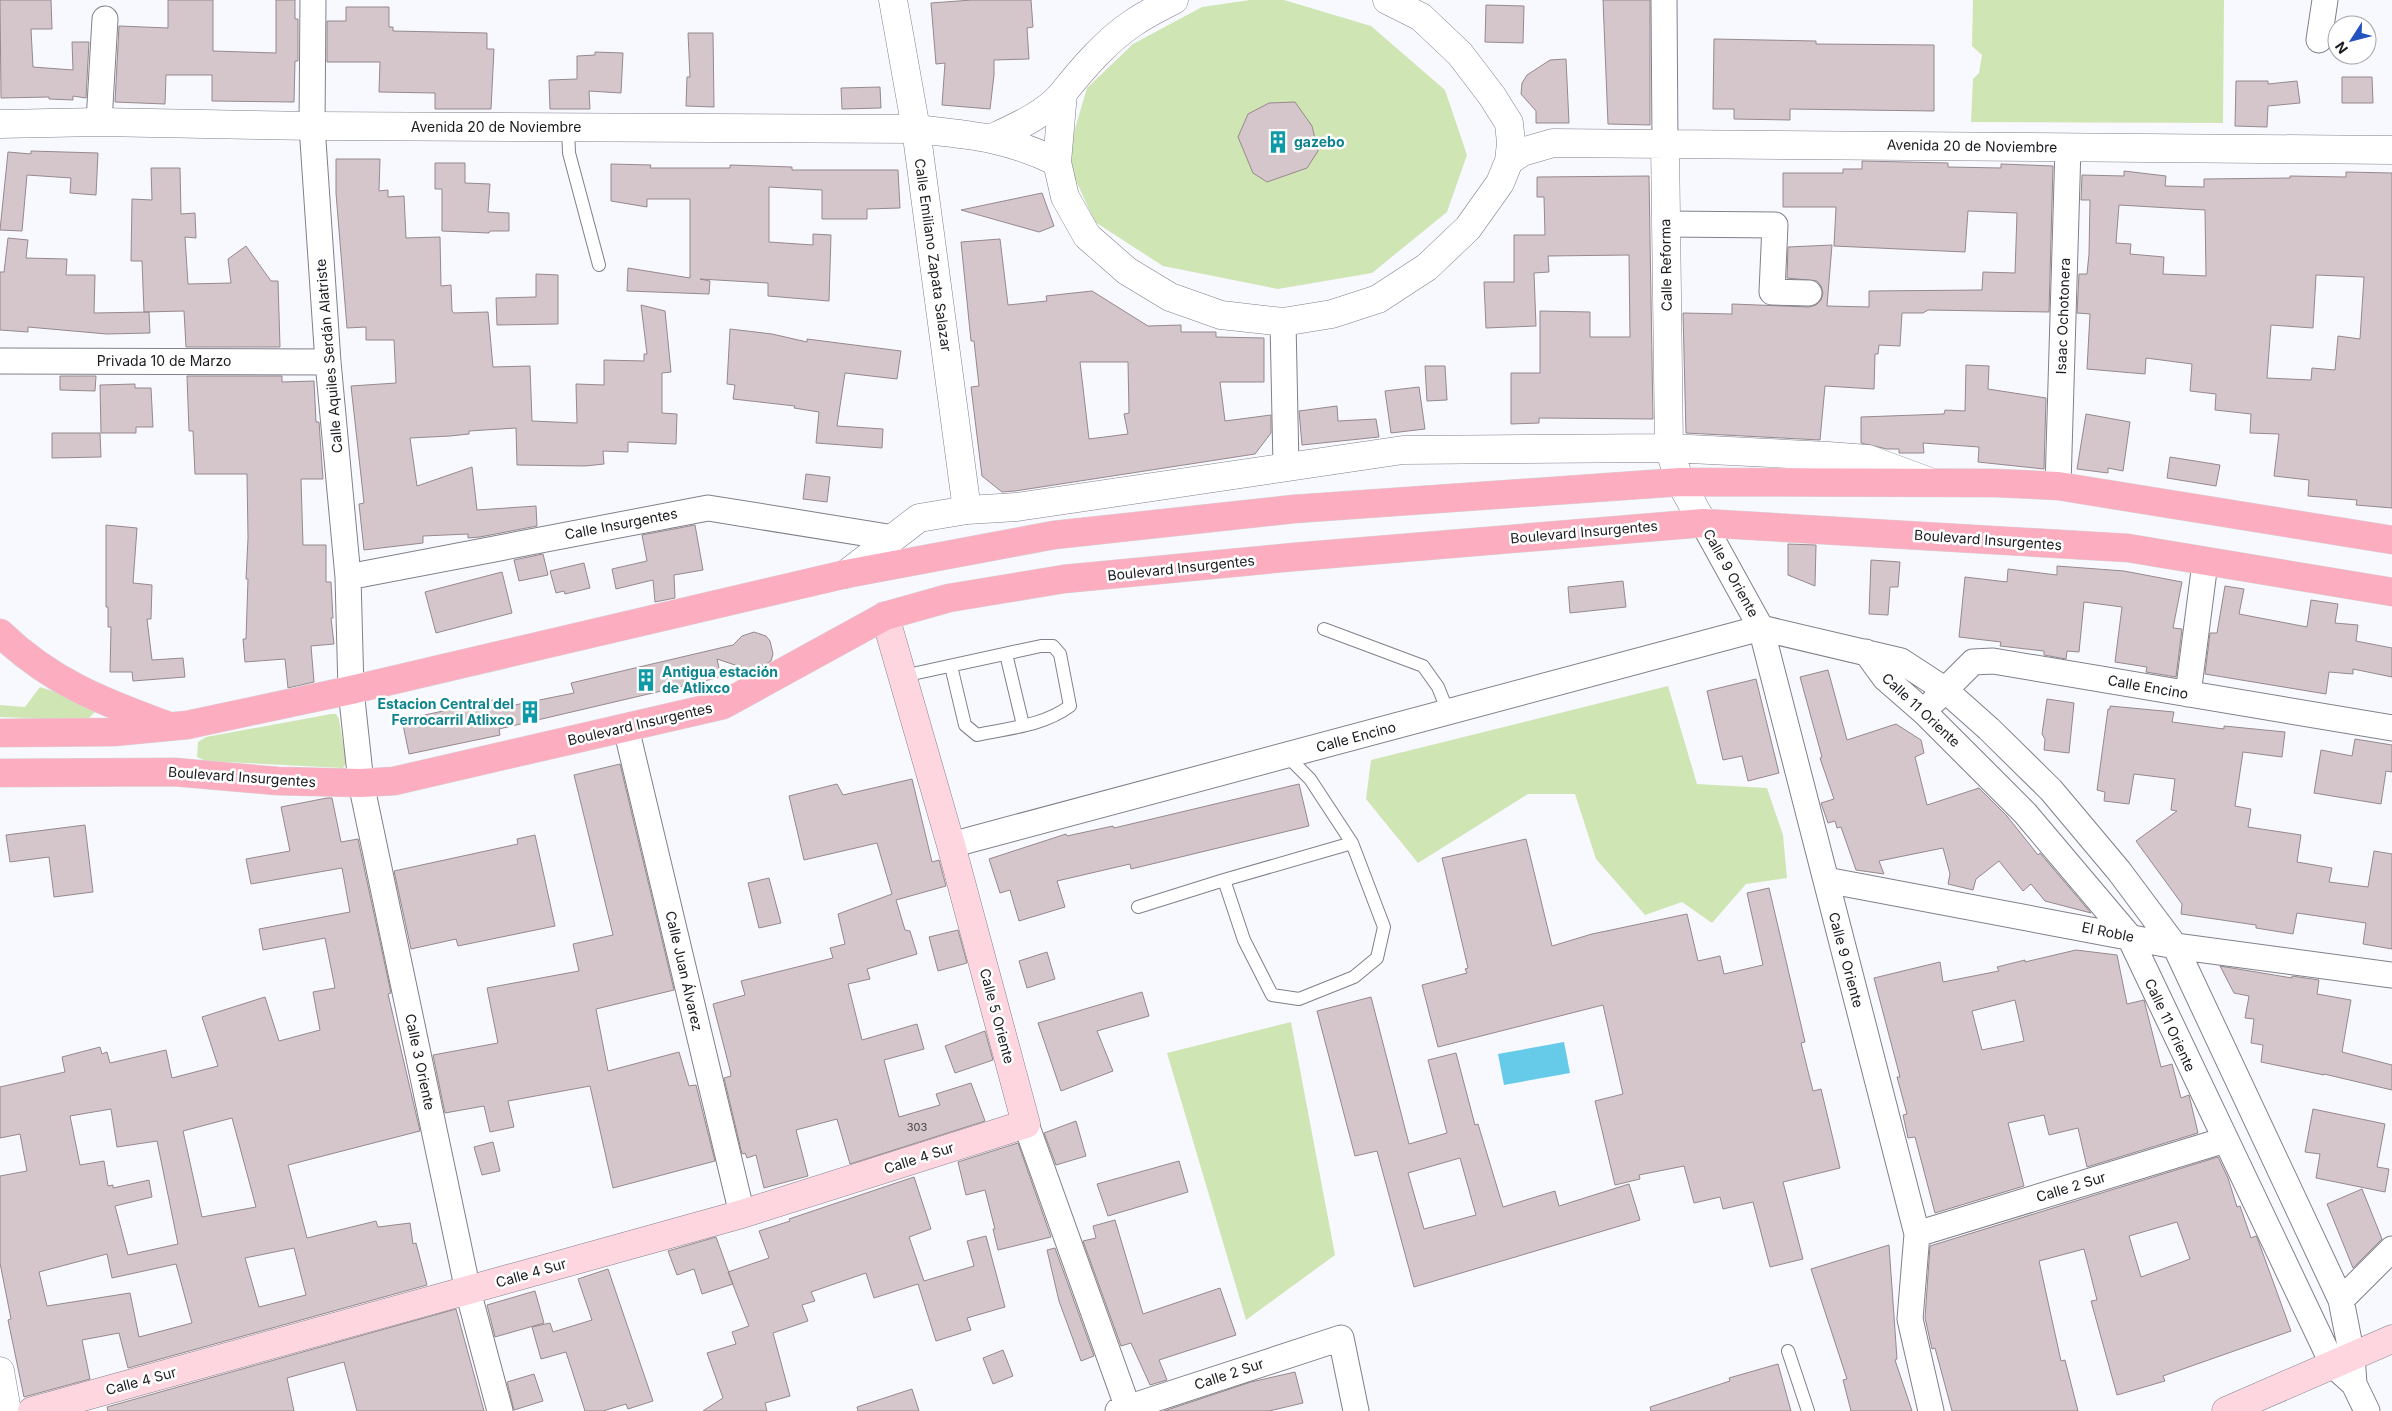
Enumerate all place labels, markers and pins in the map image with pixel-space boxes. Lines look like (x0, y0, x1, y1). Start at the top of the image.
building icon: gazebo (1265, 129, 1291, 155)
place label: gazebo (1294, 133, 1345, 150)
place label: Antigua estación de Atlixco (662, 663, 778, 696)
building icon: Antigua estación de Atlixco (633, 667, 659, 693)
place label: Estacion Central del Ferrocarril Atlixco (377, 695, 514, 728)
building icon: Estacion Central del Ferrocarril Atlixco (517, 699, 543, 725)

